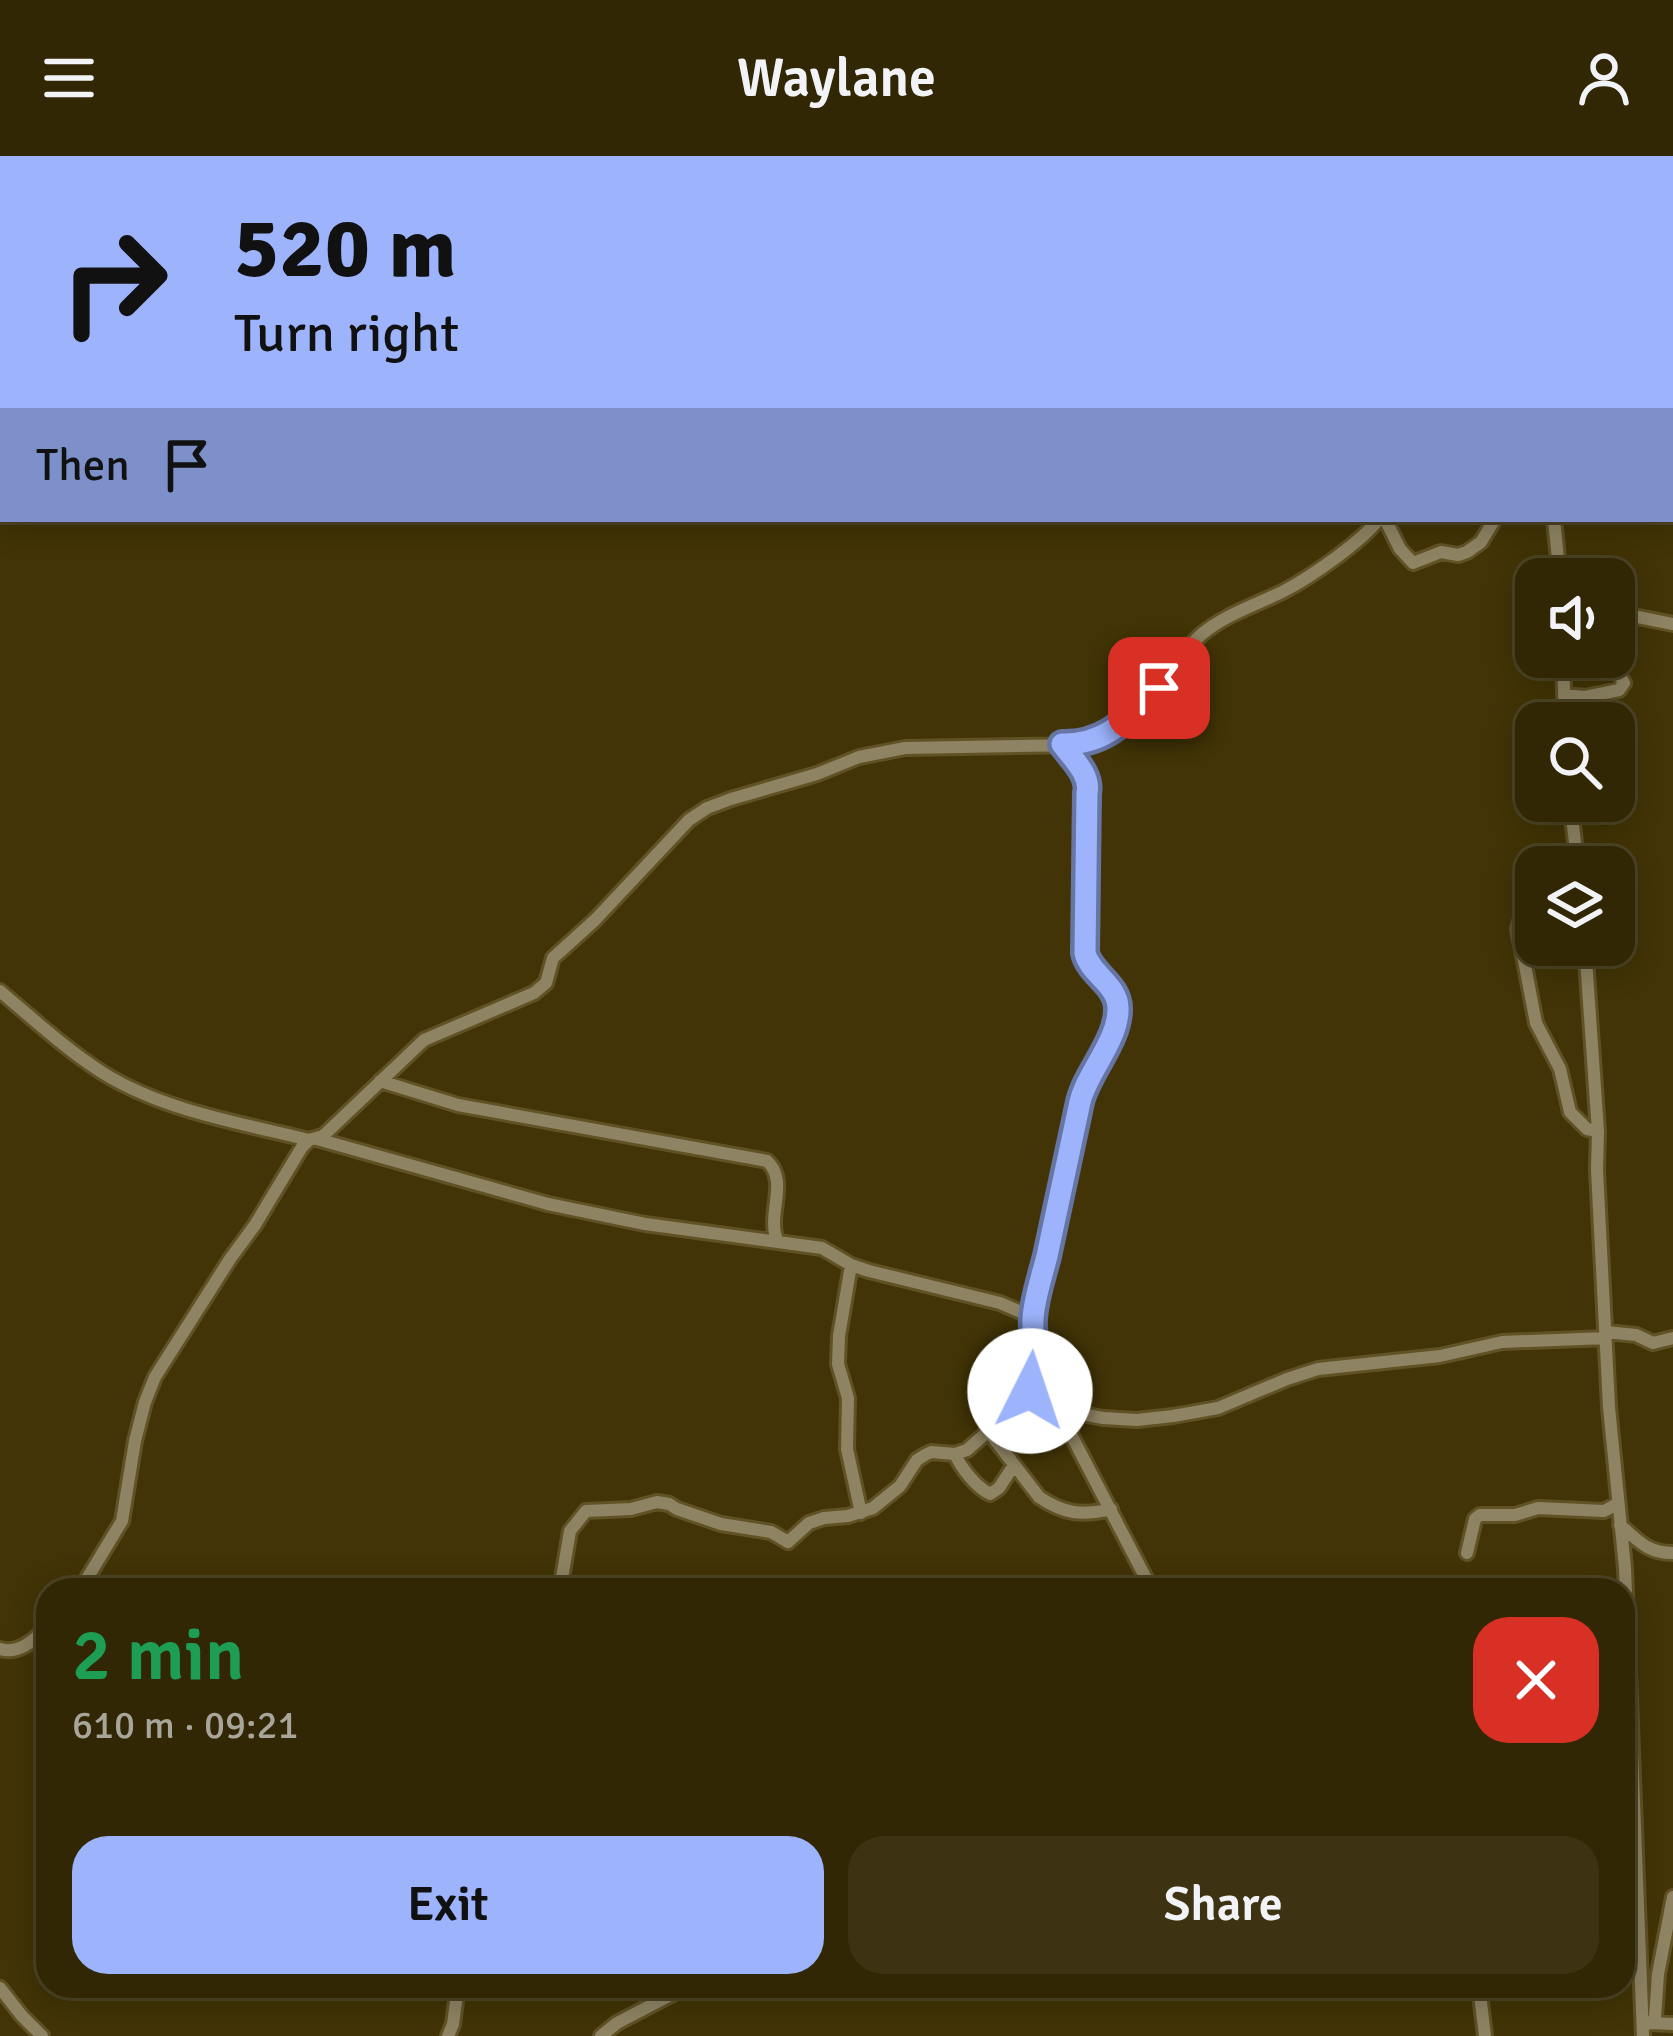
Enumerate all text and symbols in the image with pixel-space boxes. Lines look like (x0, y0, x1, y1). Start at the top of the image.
icon: menu (36, 45, 102, 111)
text: Waylane (737, 45, 936, 112)
icon: person (1571, 45, 1637, 111)
text: 520 m (234, 197, 456, 301)
icon: right (36, 204, 192, 360)
text: Turn right (234, 300, 459, 367)
icon: arrive (154, 432, 220, 498)
text: Then (36, 438, 130, 493)
map controls (1515, 558, 1635, 966)
button: sound (1515, 558, 1635, 678)
pin (1108, 637, 1210, 739)
icon: arrive (1126, 655, 1192, 721)
button: search (1515, 702, 1635, 822)
button: layers (1515, 846, 1635, 966)
position arrow (967, 1328, 1093, 1454)
text: 2 min (72, 1611, 244, 1700)
button: close (1473, 1617, 1599, 1743)
text: 610 m · 09:21 (72, 1701, 299, 1749)
button: Exit (72, 1836, 824, 1974)
button: Share (848, 1836, 1599, 1974)

